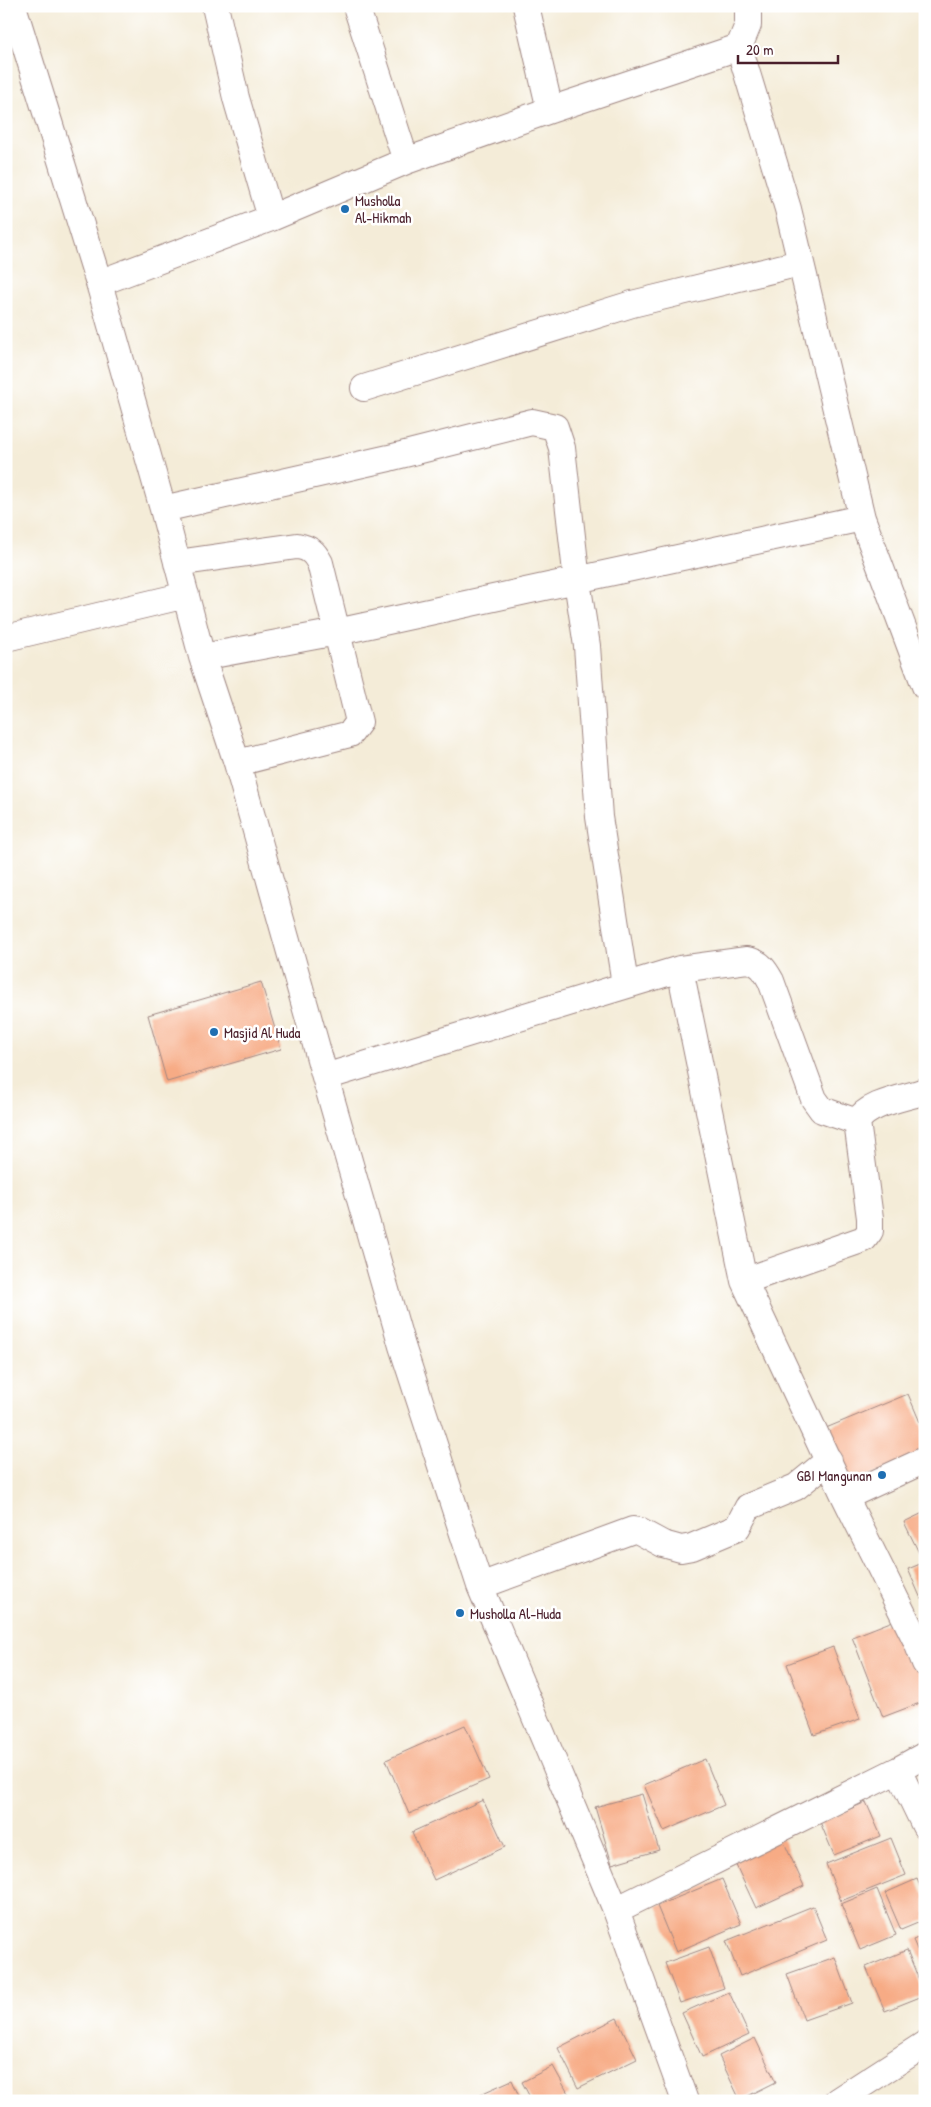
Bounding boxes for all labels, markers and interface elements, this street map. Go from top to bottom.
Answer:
scale bar [738,32,838,64]
text: 20 m [746,39,773,60]
place label: Musholla Al-Hikmah [355,190,411,228]
marker: Musholla Al-Hikmah [339,203,351,215]
place label: Masjid Al Huda [224,1022,300,1043]
marker: Masjid Al Huda [208,1026,220,1038]
place label: GBI Mangunan [797,1465,872,1486]
marker: GBI Mangunan [876,1469,888,1481]
place label: Musholla Al-Huda [470,1603,561,1624]
marker: Musholla Al-Huda [454,1607,466,1619]

